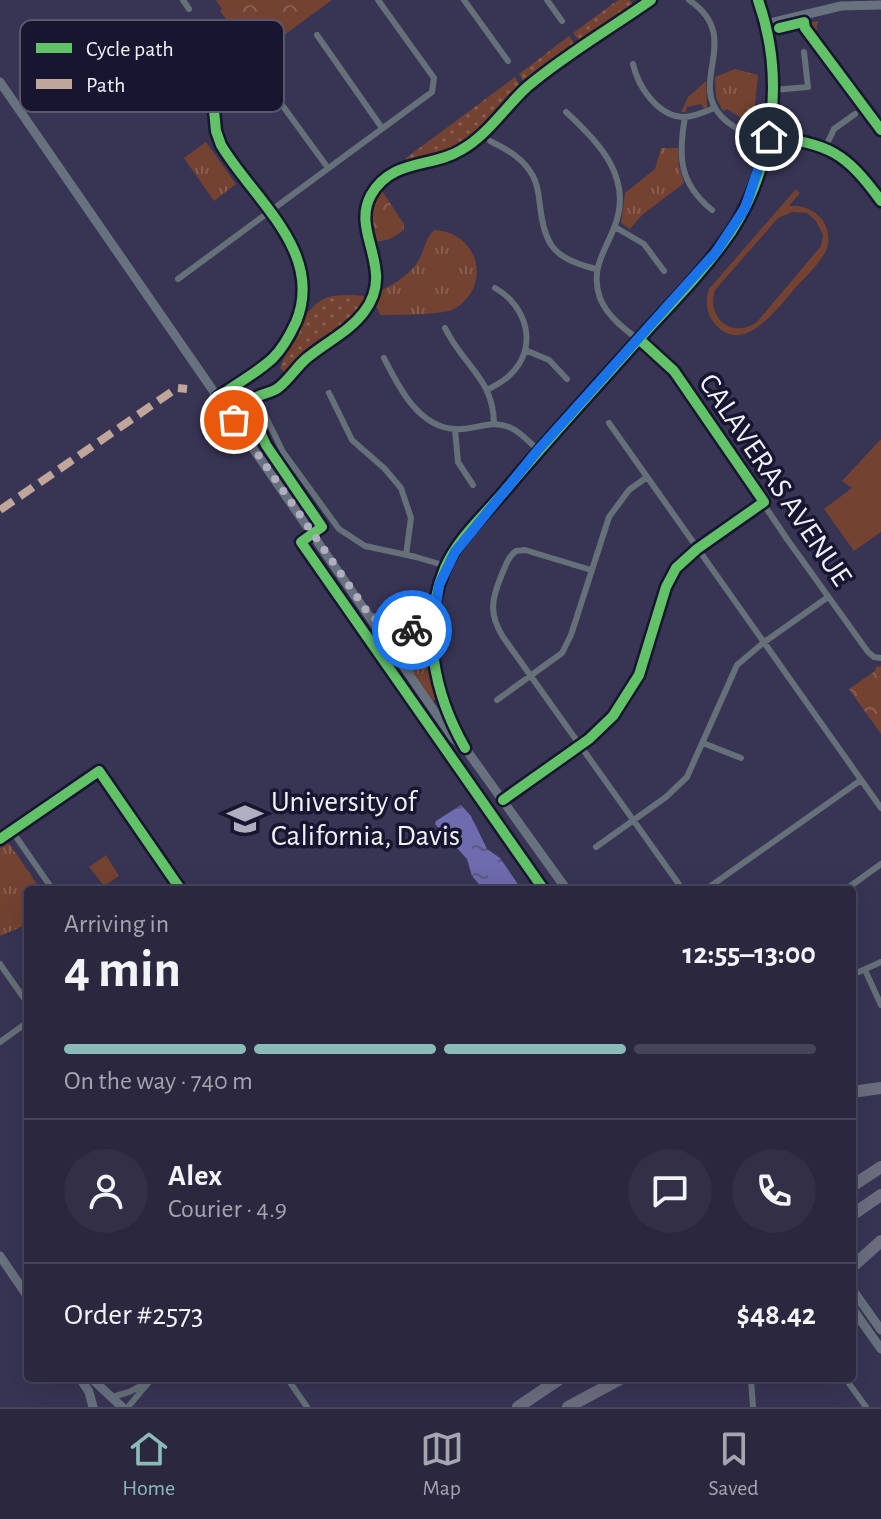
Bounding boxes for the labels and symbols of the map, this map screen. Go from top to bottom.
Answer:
legend [20,20,284,112]
text: Cycle path [86,38,174,60]
text: Path [86,74,126,96]
pin [735,103,803,171]
street label: CALAVERAS AVENUE [693,369,857,591]
pin [200,386,268,454]
courier [372,590,452,670]
place label: University of California, Davis [271,787,460,851]
school or university icon: University of California, Davis [226,800,264,838]

